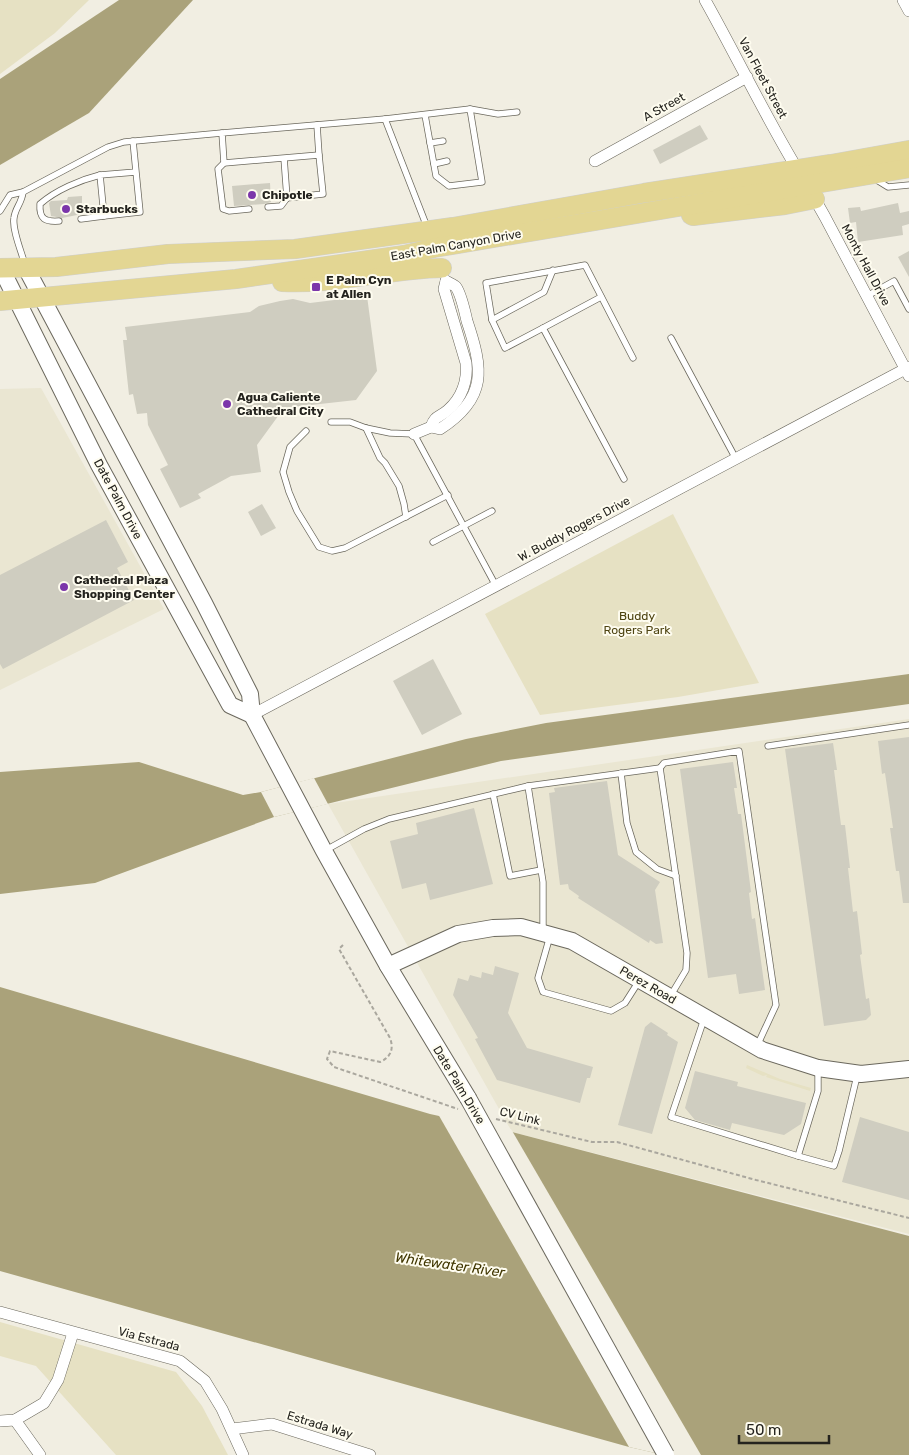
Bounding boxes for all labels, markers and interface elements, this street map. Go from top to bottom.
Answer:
street label: Van Fleet Street [736,35,790,121]
street label: A Street [641,90,687,124]
place label: Chipotle [262,188,313,202]
marker: Chipotle [246,189,258,201]
place label: Starbucks [76,202,138,216]
marker: Starbucks [60,203,72,215]
street label: Monty Hall Drive [839,222,894,308]
street label: East Palm Canyon Drive [390,227,523,263]
place label: E Palm Cyn at Allen [326,273,392,301]
marker: E Palm Cyn at Allen [310,281,322,293]
place label: Agua Caliente Cathedral City [237,390,324,418]
marker: Agua Caliente Cathedral City [221,398,233,410]
street label: Date Palm Drive [91,457,145,542]
street label: W. Buddy Rogers Drive [516,493,633,565]
place label: Cathedral Plaza Shopping Center [74,573,175,601]
marker: Cathedral Plaza Shopping Center [58,581,70,593]
park label: Buddy Rogers Park [603,609,671,637]
street label: Perez Road [617,963,679,1007]
street label: Date Palm Drive [430,1043,488,1127]
street label: CV Link [498,1104,543,1128]
water label: Whitewater River [394,1249,506,1281]
street label: Via Estrada [117,1324,181,1354]
street label: Estrada Way [285,1408,355,1442]
scale bar [739,1412,829,1444]
text: 50 m [746,1421,781,1439]

